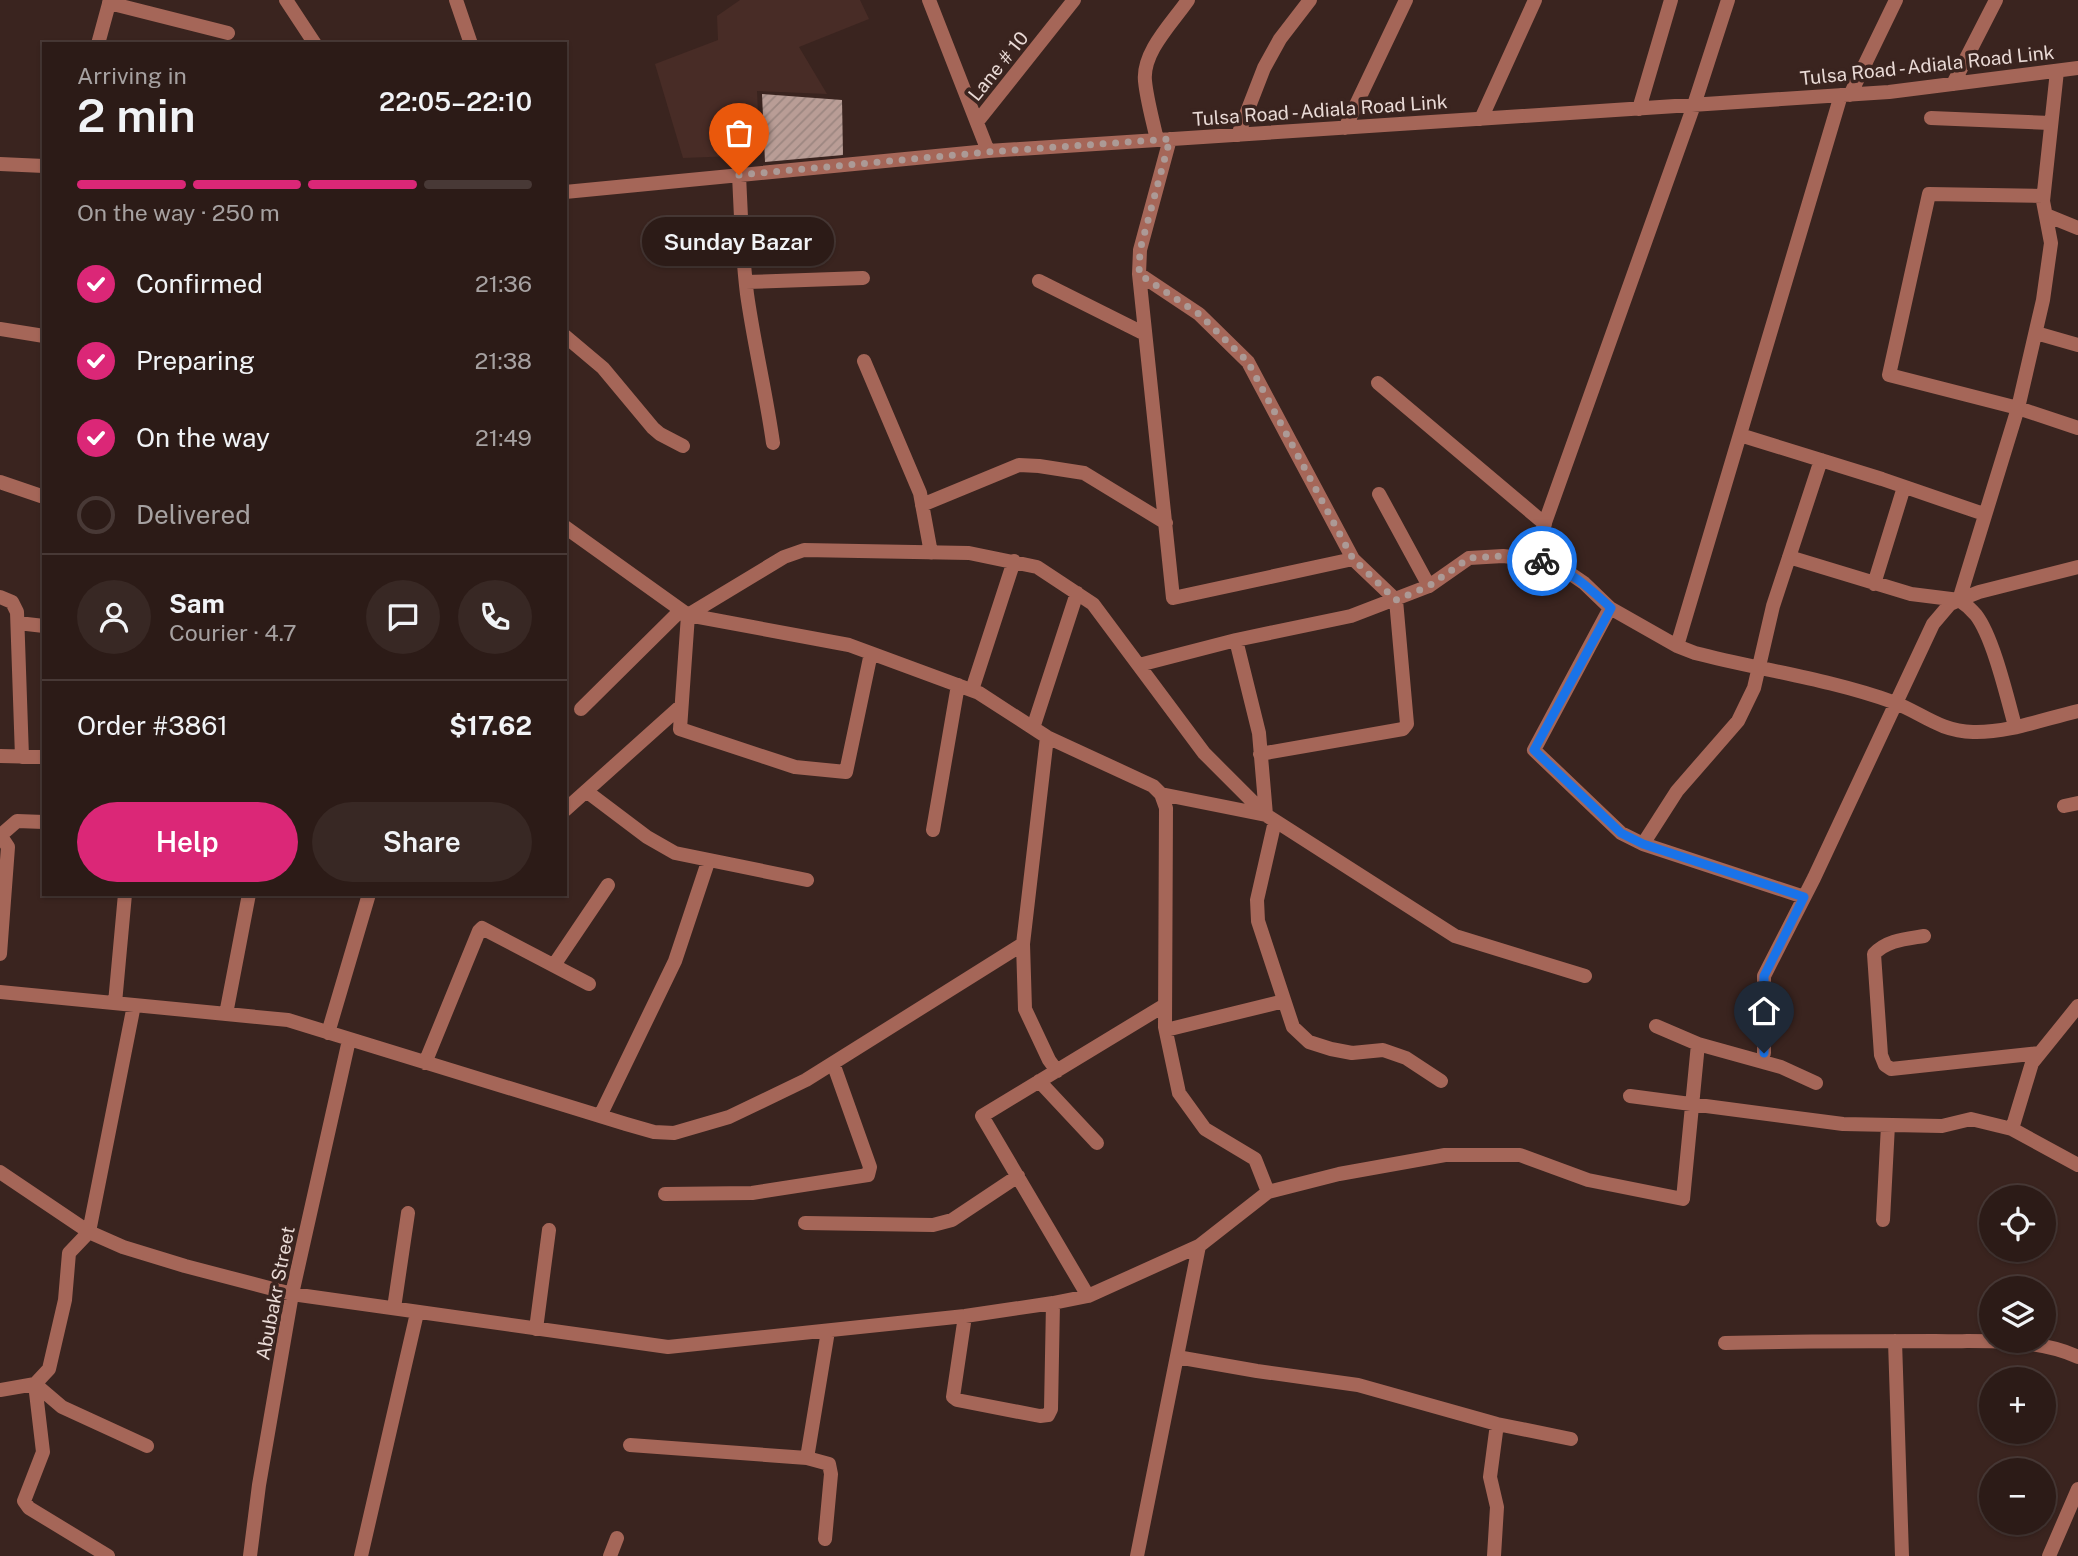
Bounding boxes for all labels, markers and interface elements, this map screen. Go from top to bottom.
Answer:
street label: Lane # 10 [963,27,1033,105]
street label: Tulsa Road - Adiala Road Link [1799,41,2056,89]
text: Arriving in [77,62,187,89]
text: 22:05–22:10 [379,86,532,117]
text: 2 min [77,88,196,142]
street label: Tulsa Road - Adiala Road Link [1192,90,1449,130]
pin [709,103,769,175]
icon: bag [720,114,758,152]
text: On the way · 250 m [77,199,280,226]
callout: Sunday Bazar [643,217,835,266]
text: Sunday Bazar [663,228,813,255]
icon: check [77,265,115,303]
text: Confirmed [136,268,263,299]
text: 21:36 [475,270,532,297]
icon: check [77,342,115,380]
text: Preparing [136,345,255,376]
text: 21:38 [475,347,532,374]
icon: check [77,419,115,457]
text: On the way [136,422,270,453]
text: 21:49 [475,424,532,451]
text: Delivered [136,499,251,530]
courier [1507,526,1577,596]
icon: bike [1523,542,1561,580]
button: person [77,580,151,654]
button: chat [366,580,440,654]
button: phone [458,580,532,654]
text: Sam [169,588,225,619]
text: Courier · 4.7 [169,619,297,646]
text: Order #3861 [77,710,228,741]
text: $17.62 [449,710,532,741]
button: Help [77,802,298,882]
button: Share [312,802,532,882]
pin [1734,981,1794,1053]
icon: home [1745,992,1783,1030]
map controls [1979,1185,2056,1535]
button: locate [1979,1185,2056,1262]
street label: Abubakr Street [251,1224,299,1362]
button: layers [1979,1276,2056,1353]
button: + [1979,1367,2056,1444]
button: − [1979,1458,2056,1535]

